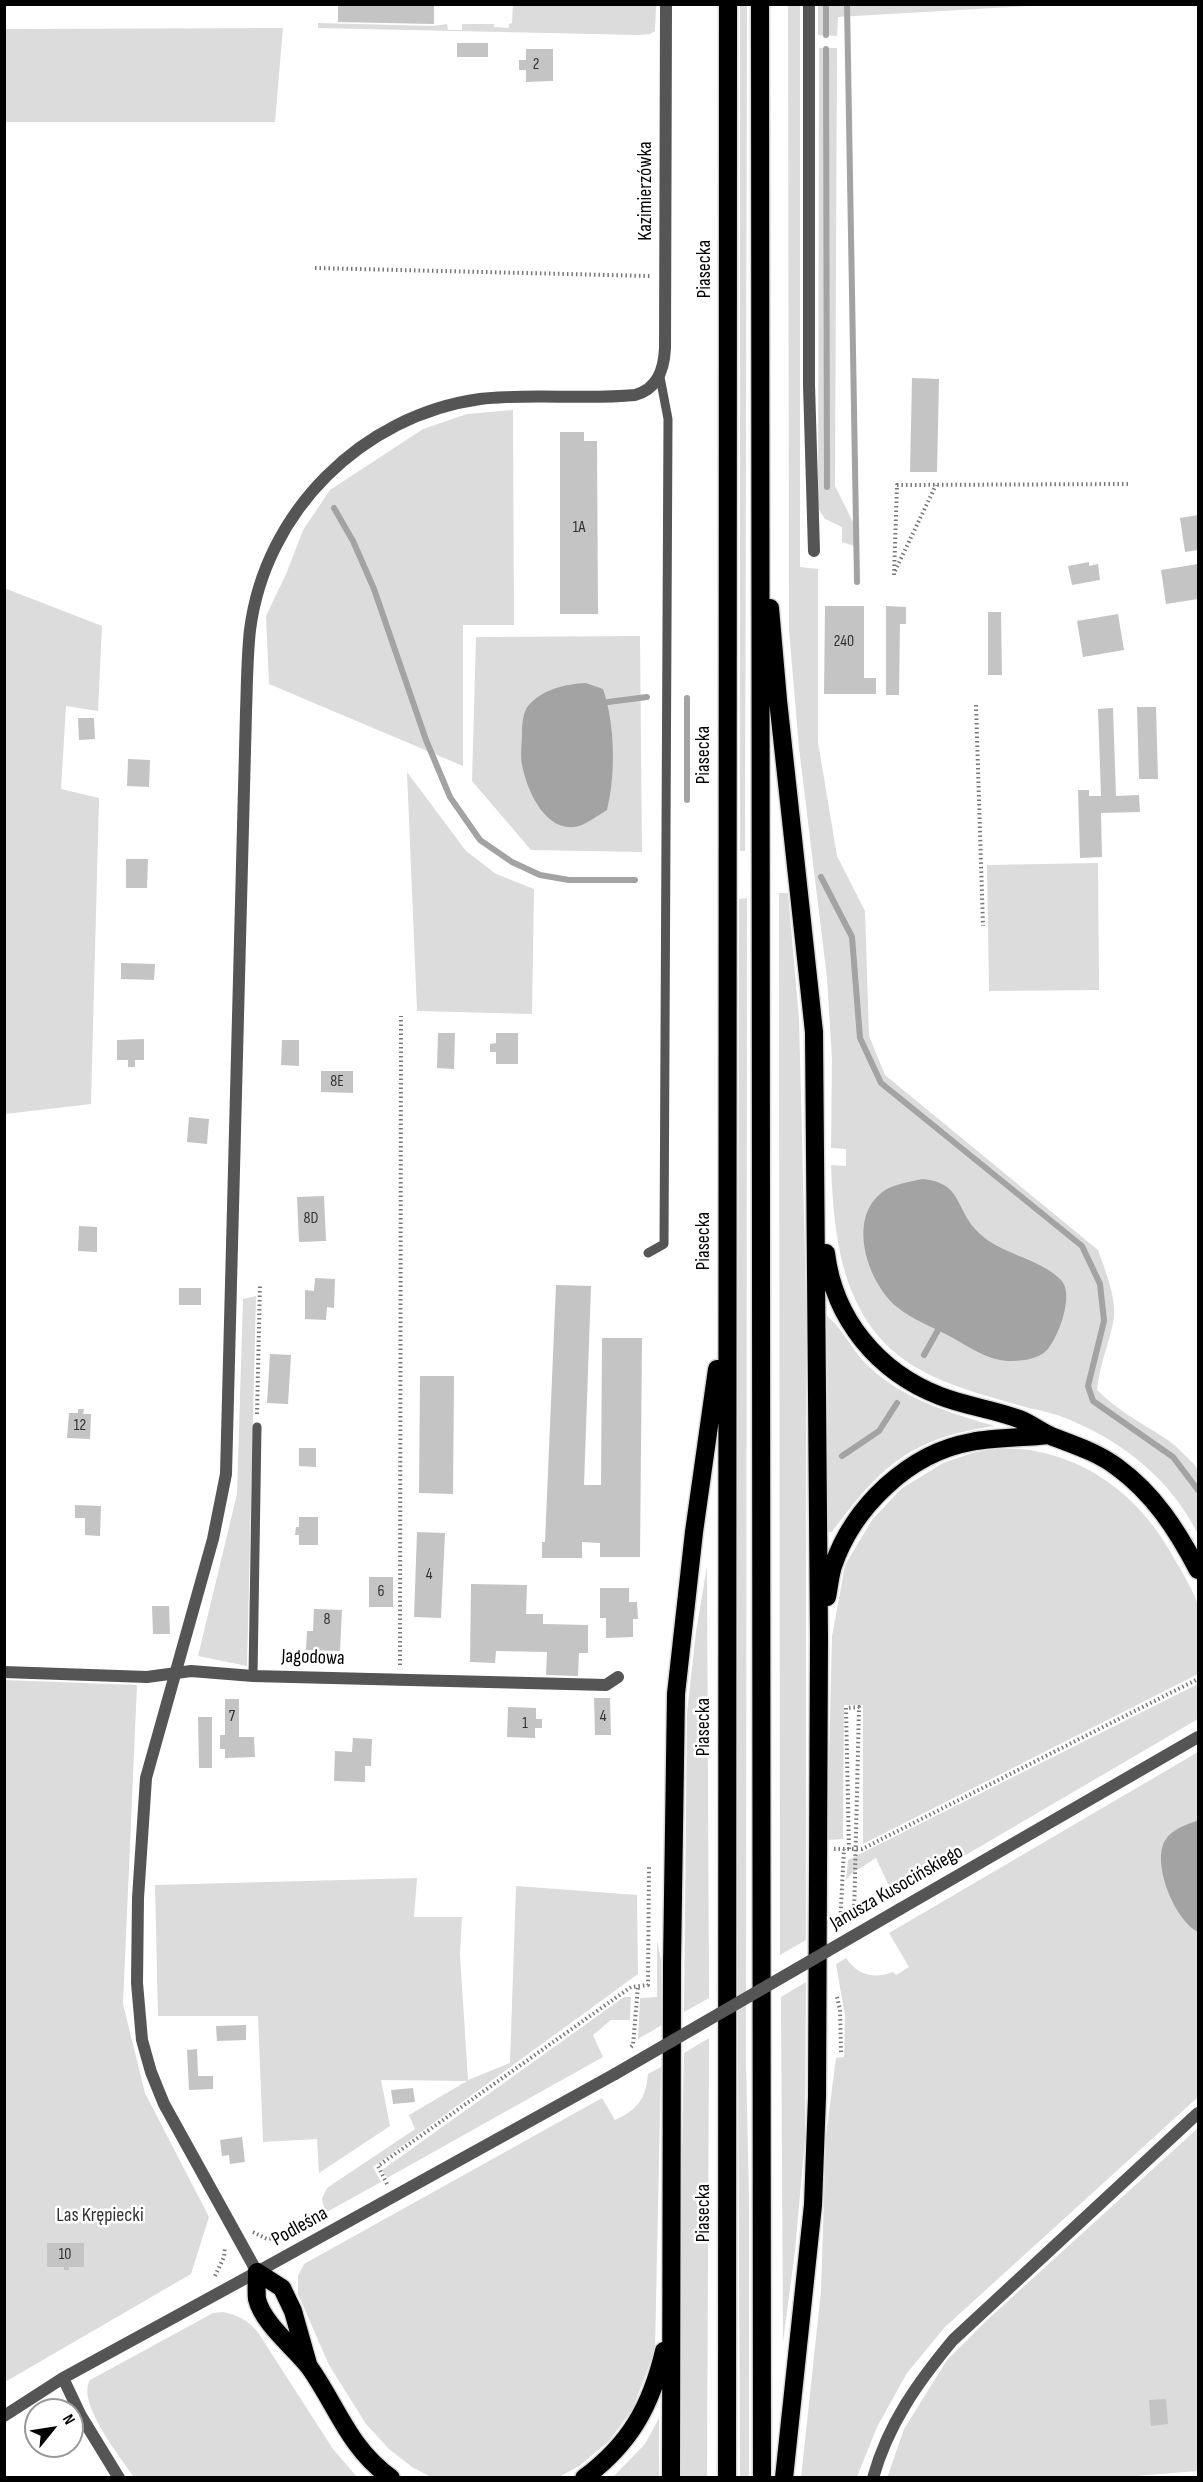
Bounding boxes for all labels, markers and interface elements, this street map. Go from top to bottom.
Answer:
house number: 2 [533,55,539,75]
street label: Kazimierzówka [634,141,658,241]
street label: Piasecka [693,240,717,298]
house number: 1A [573,518,585,538]
house number: 240 [834,632,854,652]
street label: Piasecka [692,726,716,784]
house number: 8E [330,1072,344,1092]
house number: 8D [304,1209,318,1229]
street label: Piasecka [692,1212,716,1270]
house number: 12 [74,1416,86,1436]
house number: 4 [426,1565,432,1585]
house number: 6 [377,1582,385,1602]
house number: 8 [323,1610,331,1630]
street label: Jagodowa [281,1645,345,1671]
street label: Piasecka [692,1698,716,1756]
house number: 7 [229,1707,235,1727]
house number: 4 [600,1707,606,1727]
house number: 1 [522,1714,528,1734]
street label: Janusza Kusocińskiego [826,1840,968,1936]
street label: Piasecka [692,2184,716,2242]
street label: Podleśna [268,2202,332,2252]
park label: Las Krępiecki [56,2204,144,2228]
house number: 10 [59,2245,71,2265]
north arrow [24,2398,84,2458]
text: N [58,2411,79,2428]

